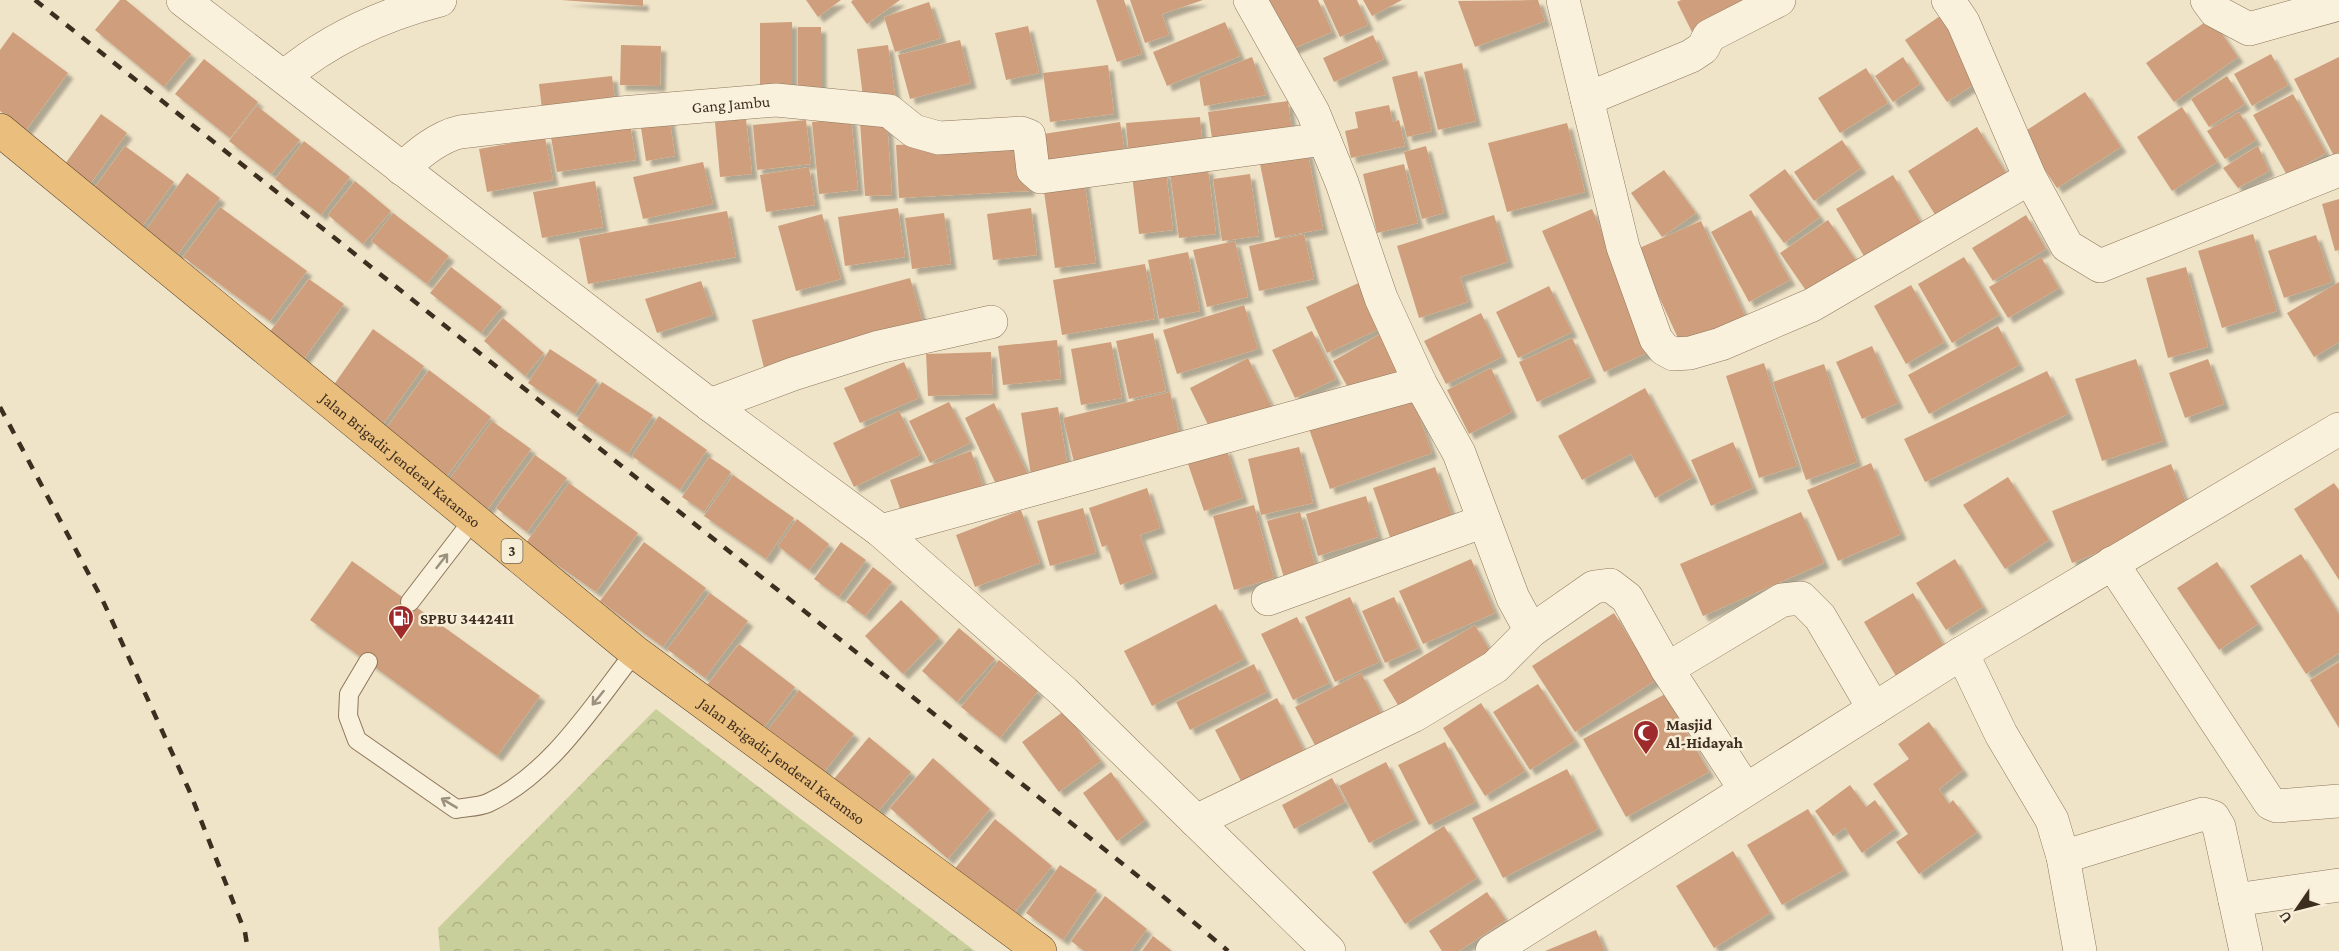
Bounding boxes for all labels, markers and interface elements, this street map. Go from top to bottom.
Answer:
street label: Gang Jambu [691,92,771,116]
street label: Jalan Brigadir Jenderal Katamso [315,388,484,531]
road number: 3 [502,539,522,563]
one-way arrow [435,554,448,570]
fuel station icon: SPBU 3442411 [386,603,416,641]
place label: SPBU 3442411 [420,610,514,627]
one-way arrow [592,690,605,706]
street label: Jalan Brigadir Jenderal Katamso [693,693,868,828]
place label: Masjid Al-Hidayah [1665,716,1743,751]
mosque icon: Masjid Al-Hidayah [1631,718,1661,756]
one-way arrow [441,797,458,810]
north arrow [2267,879,2327,939]
text: U [2275,908,2295,927]

